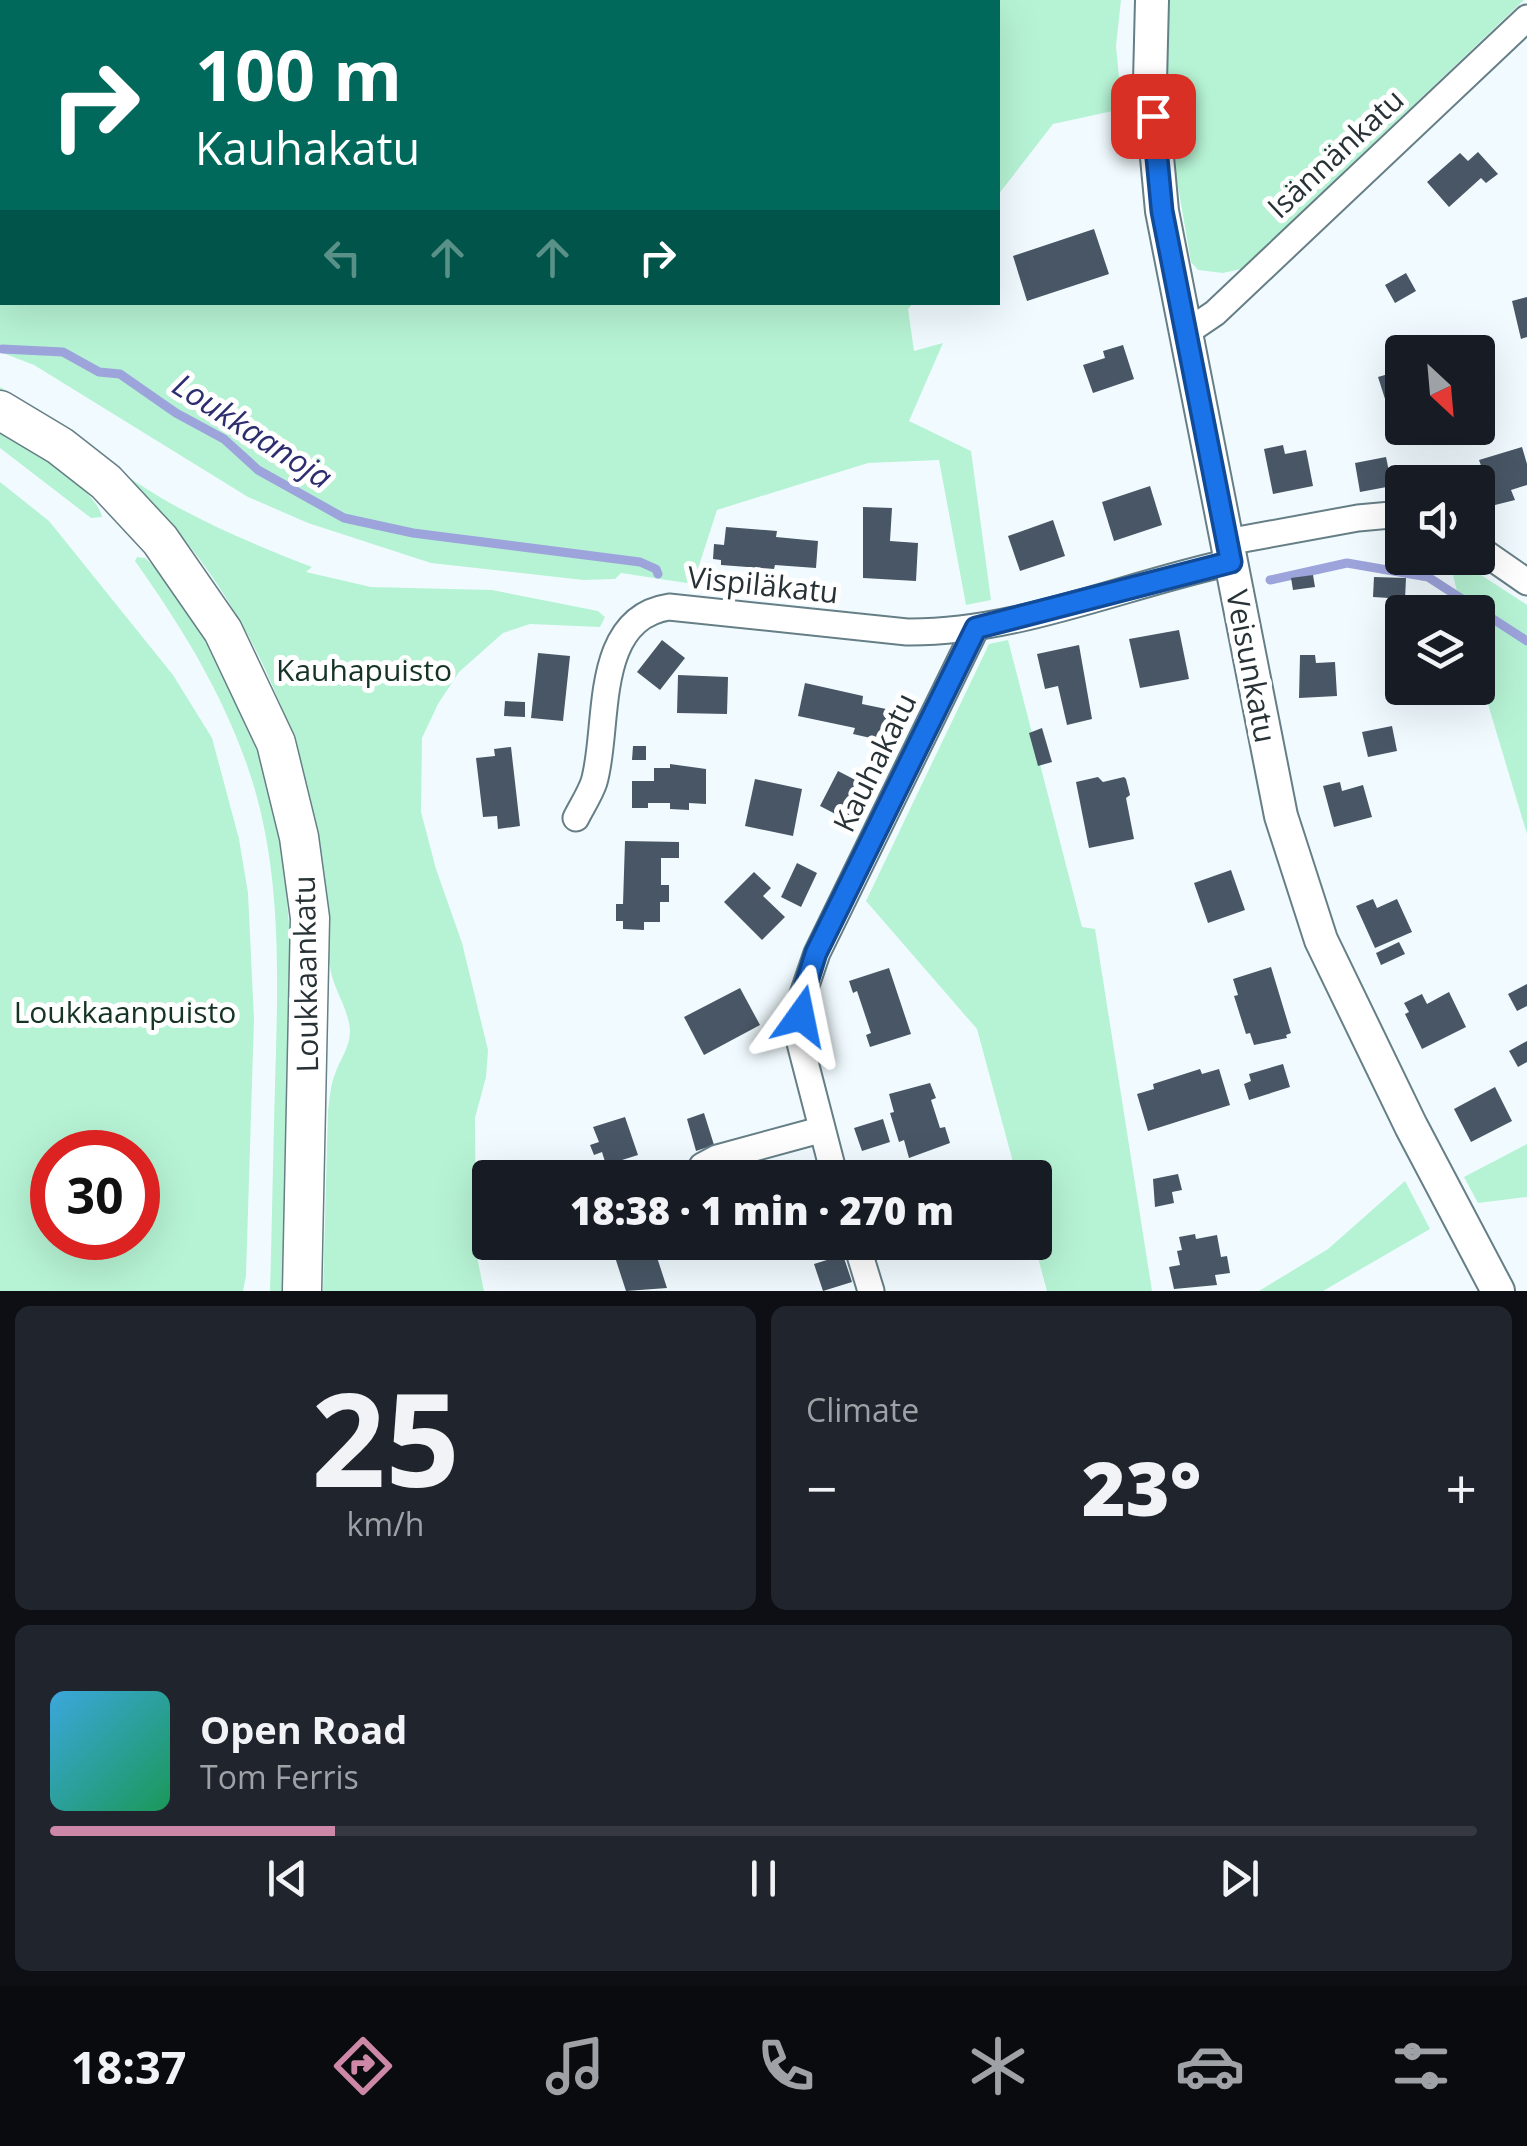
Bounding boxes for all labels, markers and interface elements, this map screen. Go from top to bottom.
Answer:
text: 100 m [195,26,402,122]
icon: right [30,40,160,170]
pin [1111,74,1196,159]
street label: Isännänkatu [1258,79,1412,227]
icon: arrive [1126,89,1181,144]
text: Kauhakatu [195,117,420,178]
icon: left [315,230,370,285]
icon: ahead [420,230,475,285]
icon: ahead [525,230,580,285]
icon: right [630,230,685,285]
north arrow [1385,335,1495,445]
map controls [1385,335,1495,705]
water label: Loukkaanoja [165,362,341,498]
button: sound [1385,465,1495,575]
street label: Vispiläkatu [686,556,840,612]
street label: Veisunkatu [1217,586,1287,746]
button: layers [1385,595,1495,705]
park label: Kauhapuisto [276,649,452,690]
street label: Kauhakatu [823,686,925,838]
street label: Loukkaankatu [283,875,327,1073]
position arrow [749,964,853,1068]
park label: Loukkaanpuisto [14,991,236,1032]
speed limit sign: 30 [30,1130,160,1260]
text: 18:38 · 1 min · 270 m [570,1184,954,1236]
text: 25 [311,1348,460,1525]
text: Climate [806,1388,919,1431]
text: 23° [1082,1436,1201,1538]
text: − [806,1450,837,1525]
text: + [1446,1450,1477,1525]
text: km/h [347,1502,424,1545]
text: Open Road [200,1703,407,1755]
text: Tom Ferris [200,1755,359,1798]
icon: previous [260,1851,315,1906]
icon: pause [736,1851,791,1906]
icon: next [1212,1851,1267,1906]
icon: directions [328,2031,398,2101]
icon: music [540,2031,610,2101]
icon: phone [751,2031,821,2101]
icon: climate [963,2031,1033,2101]
icon: car [1175,2031,1245,2101]
icon: filters [1386,2031,1456,2101]
text: 18:37 [71,2036,187,2097]

